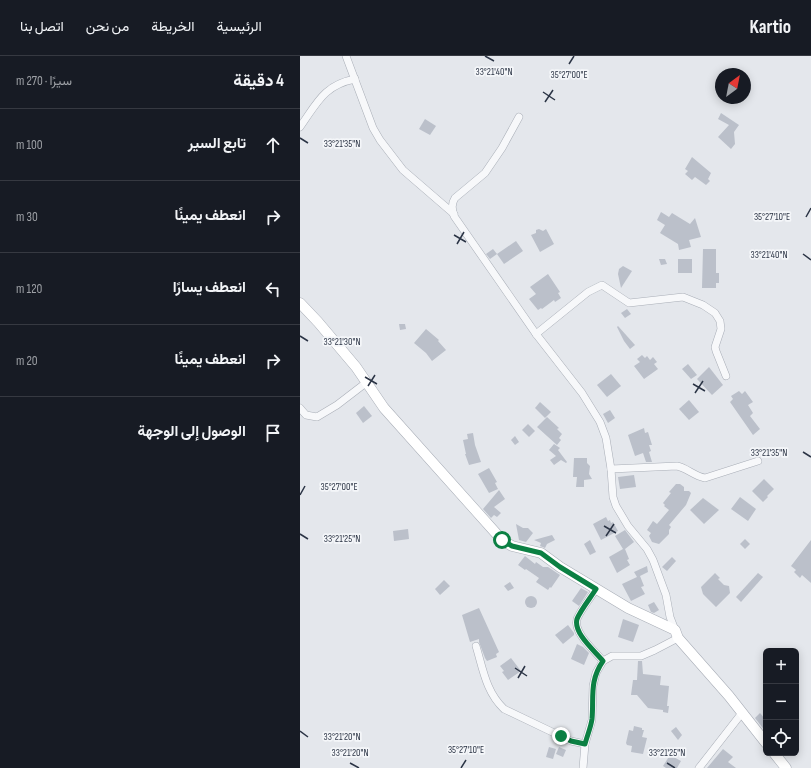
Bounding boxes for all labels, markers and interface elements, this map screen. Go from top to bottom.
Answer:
text: Kartio [749,16,791,39]
text: اتصل بنا [20,18,64,35]
text: من نحن [86,18,129,35]
text: الخريطة [151,18,194,35]
text: الرئيسية [216,18,262,35]
text: 33°21'40"N [475,66,513,78]
north arrow [715,68,751,104]
text: 35°27'00"E [550,69,588,81]
text: 4 دقيقة [233,71,284,91]
text: سيرًا · 270 m [16,73,72,89]
text: تابع السير [188,134,246,153]
icon: ahead [262,134,284,156]
text: 100 m [16,137,43,153]
text: 33°21'35"N [324,138,360,150]
text: انعطف يمينًا [175,206,246,225]
icon: right [262,206,284,228]
text: 30 m [16,209,38,225]
text: 35°27'10"E [754,211,790,223]
text: 33°21'40"N [750,249,788,261]
text: انعطف يسارًا [173,278,246,297]
icon: left [262,278,284,300]
text: 120 m [16,281,42,297]
text: 33°21'30"N [323,336,361,348]
text: انعطف يمينًا [175,350,246,369]
icon: right [262,350,284,372]
text: 20 m [16,353,38,369]
text: الوصول إلى الوجهة [138,422,246,441]
icon: arrive [262,422,284,444]
text: 33°21'35"N [751,447,787,459]
text: 35°27'00"E [320,481,358,493]
route start [493,531,511,549]
text: 33°21'25"N [324,533,360,545]
map controls [763,648,799,756]
button: + [763,648,799,684]
button: − [763,684,799,720]
button: locate [763,720,799,756]
route end [552,727,570,745]
text: 33°21'20"N [324,731,360,743]
text: 35°27'10"E [448,744,484,756]
text: 33°21'20"N [332,747,368,759]
text: 33°21'25"N [649,747,685,759]

